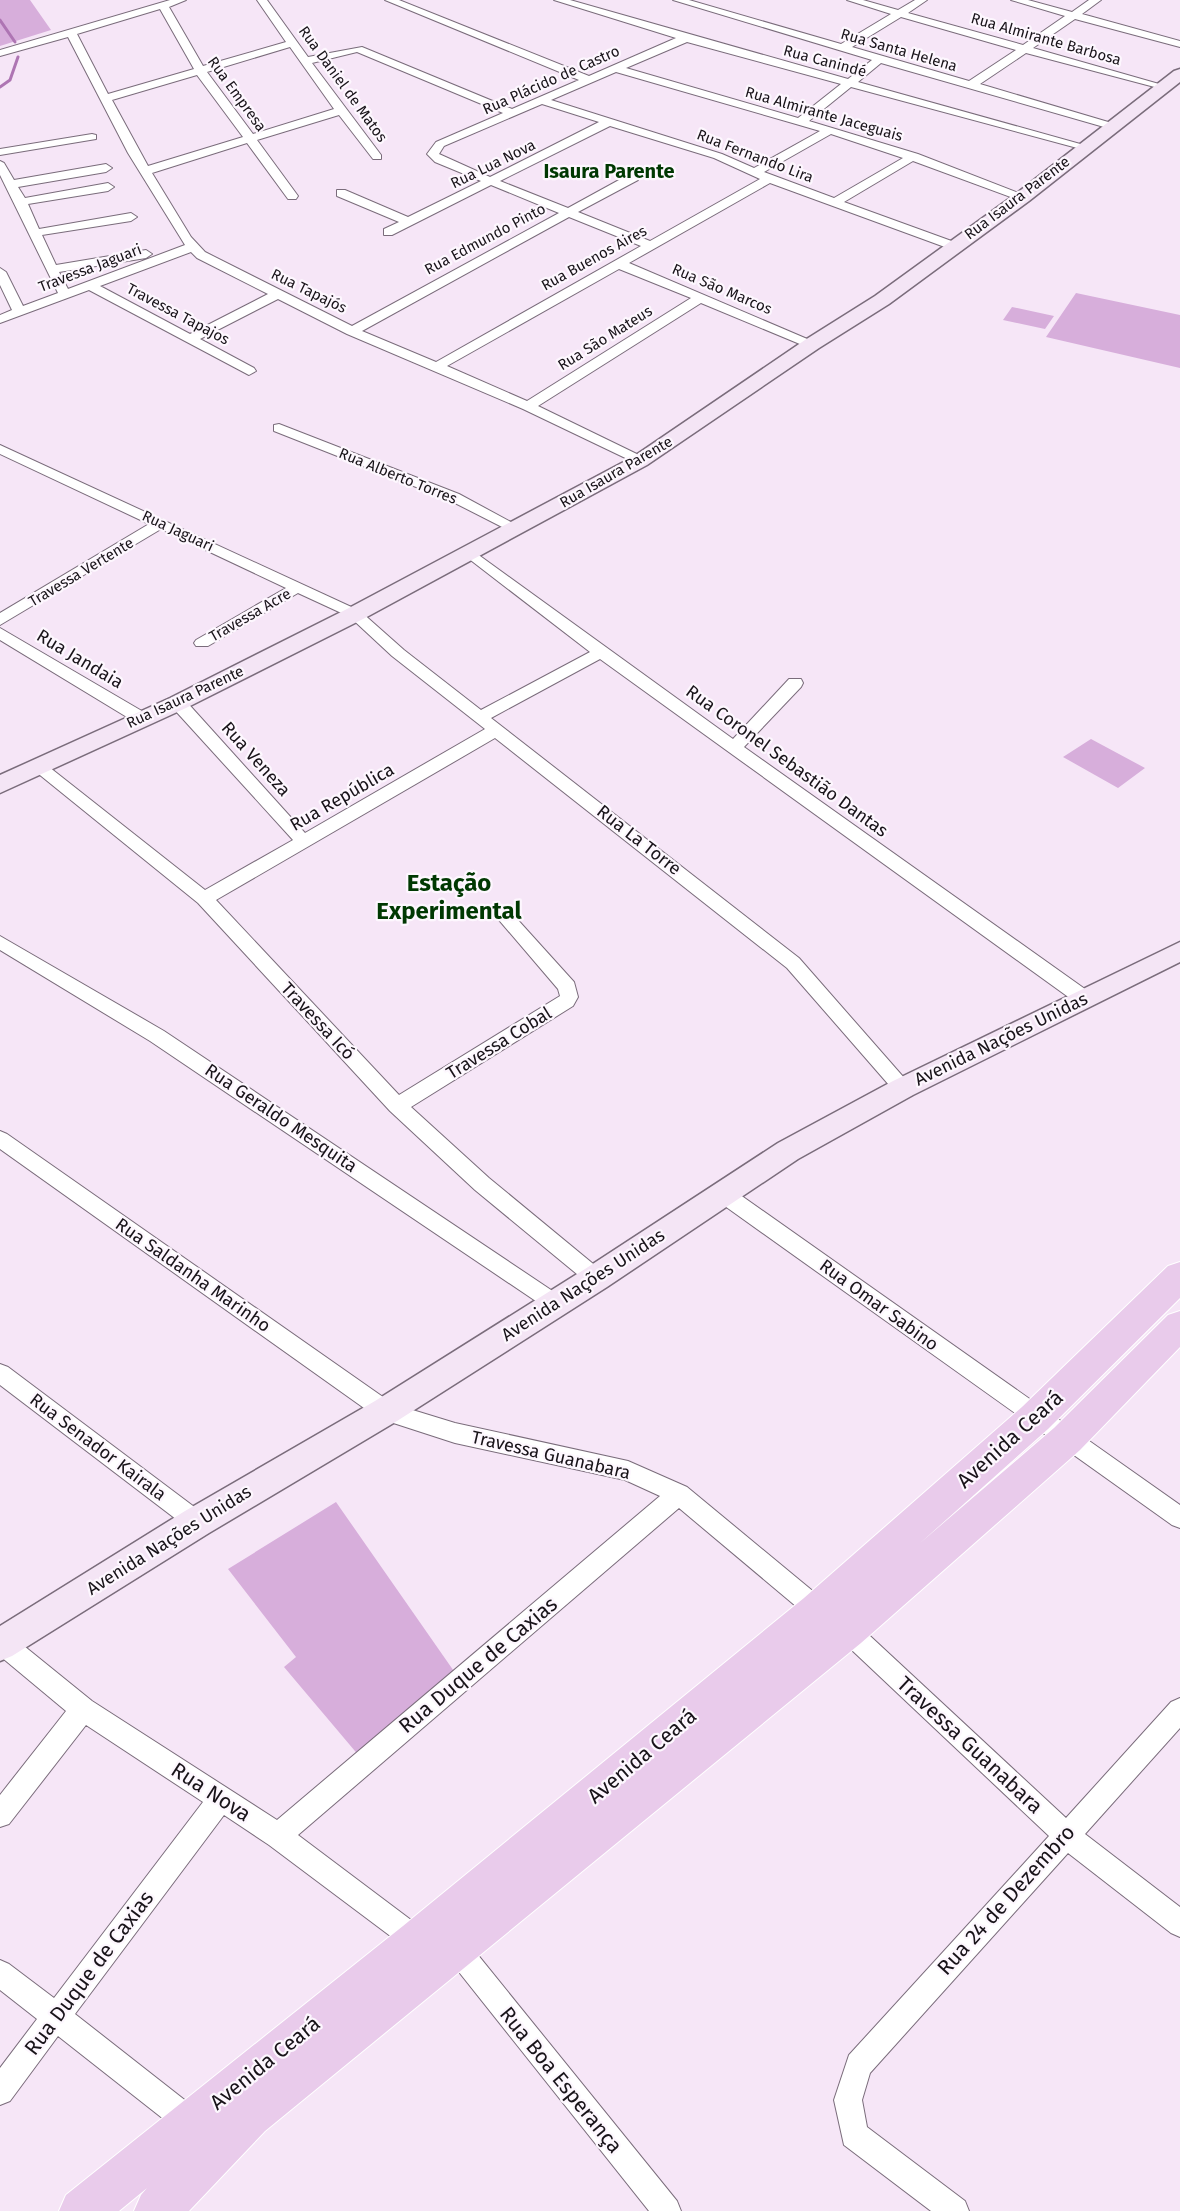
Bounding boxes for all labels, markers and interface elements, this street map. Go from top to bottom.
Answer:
street label: Rua Almirante Barbosa [969,9,1123,69]
street label: Rua Daniel de Matos [295,22,391,146]
street label: Rua Santa Helena [839,25,959,75]
street label: Rua Canindé [781,41,869,81]
street label: Rua Plácido de Castro [480,42,622,118]
street label: Rua Empresa [204,53,270,135]
street label: Rua Almirante Jaceguais [743,83,905,145]
street label: Rua Fernando Lira [694,125,816,187]
street label: Rua Lua Nova [448,136,538,192]
street label: Rua Isaura Parente [961,153,1073,243]
district label: Isaura Parente [543,159,675,183]
street label: Rua Edmundo Pinto [421,200,549,278]
street label: Rua Buenos Aires [538,222,650,294]
street label: Travessa Jaguari [36,240,144,296]
street label: Rua São Marcos [669,260,775,318]
street label: Rua Tapajós [268,265,350,317]
street label: Travessa Tapajos [124,279,232,349]
street label: Rua São Mateus [554,302,656,374]
street label: Rua Isaura Parente [556,432,676,512]
street label: Rua Alberto Torres [336,444,460,508]
street label: Rua Jaguari [139,507,217,555]
street label: Travessa Vertente [25,534,137,610]
street label: Travessa Acre [206,584,294,646]
street label: Rua Jandaia [33,625,127,693]
street label: Rua Isaura Parente [124,662,246,732]
street label: Rua Coronel Sebastião Dantas [682,680,892,842]
street label: Rua Veneza [217,717,295,801]
street label: Rua República [286,758,398,836]
street label: Rua La Torre [592,800,686,880]
district label: Estação Experimental [376,869,523,925]
street label: Travessa Icó [276,978,360,1064]
street label: Avenida Nações Unidas [911,987,1091,1091]
street label: Travessa Cobal [442,1002,556,1084]
street label: Rua Geraldo Mesquita [201,1059,361,1177]
street label: Rua Saldanha Marinho [111,1213,275,1337]
street label: Avenida Nações Unidas [497,1224,669,1346]
street label: Rua Omar Sabino [815,1254,943,1356]
street label: Avenida Ceará [951,1384,1069,1494]
street label: Rua Senador Kairala [25,1389,171,1505]
street label: Travessa Guanabara [469,1426,633,1484]
street label: Avenida Nações Unidas [83,1480,255,1600]
street label: Rua Duque de Caxias [393,1591,563,1739]
street label: Travessa Guanabara [892,1671,1048,1819]
street label: Avenida Ceará [582,1703,702,1809]
street label: Rua Nova [166,1757,256,1827]
street label: Rua 24 de Dezembro [932,1819,1080,1981]
street label: Rua Duque de Caxias [19,1886,159,2060]
street label: Rua Boa Esperança [494,2002,628,2158]
street label: Avenida Ceará [205,2011,325,2115]

